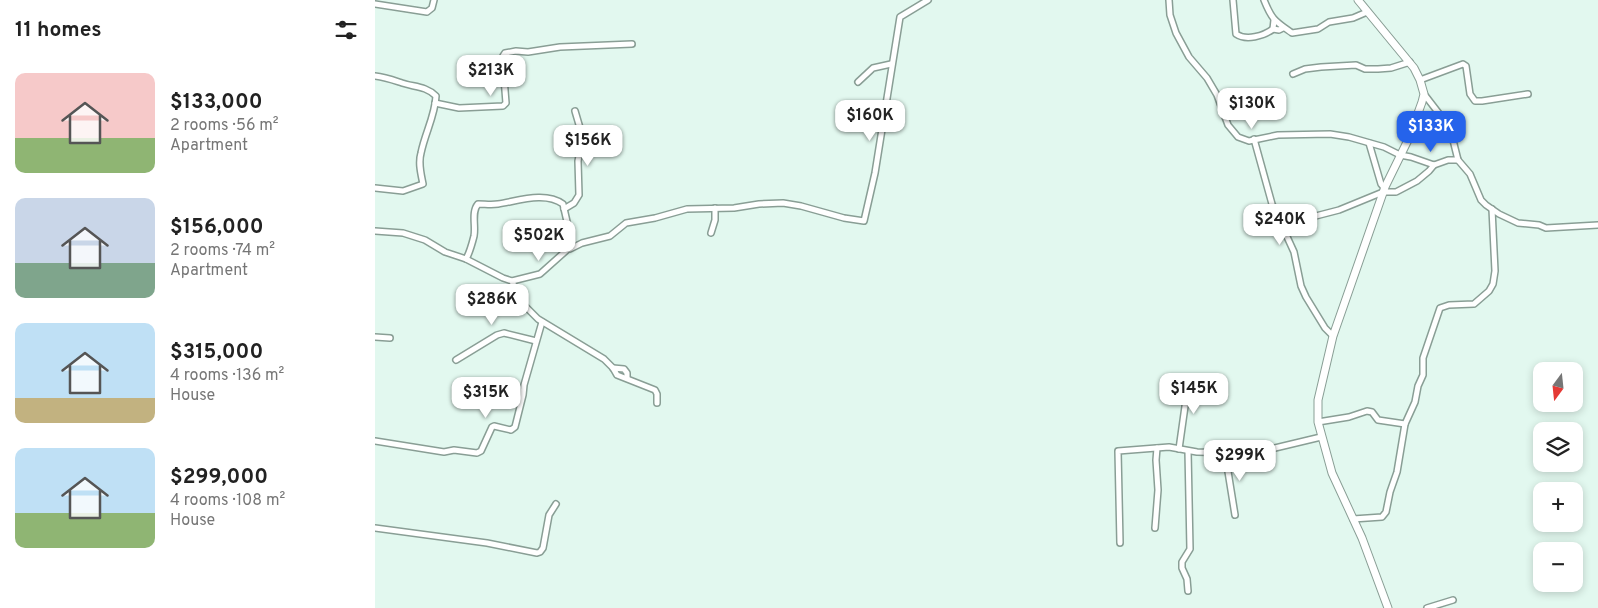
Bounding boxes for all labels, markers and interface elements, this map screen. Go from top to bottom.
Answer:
icon: filters [332,16,360,44]
text: 11 homes [15,17,102,44]
pin: $213K [456,54,526,97]
text: $213K [468,61,514,81]
pin: $130K [1217,88,1287,130]
text: $133,000 [170,89,263,116]
icon: home [55,93,115,153]
text: $130K [1228,94,1276,114]
pin: $160K [835,100,905,142]
text: $160K [846,106,894,126]
pin: $133K [1396,110,1466,153]
text: 2 rooms · 56 m² [170,116,279,136]
text: $133K [1408,117,1454,137]
pin: $156K [553,124,623,167]
text: $156K [565,131,612,151]
text: Apartment [170,136,248,156]
pin: $240K [1245,204,1315,246]
text: $240K [1254,210,1306,230]
text: $156,000 [170,214,264,241]
icon: home [55,218,115,278]
pin: $502K [504,220,574,262]
text: $502K [513,226,565,246]
text: 2 rooms · 74 m² [170,241,275,261]
text: Apartment [170,261,248,281]
pin: $286K [457,284,527,326]
text: $286K [467,290,517,310]
text: $315,000 [170,339,263,366]
icon: home [55,343,115,403]
north arrow [1533,362,1583,412]
map controls [1533,362,1583,592]
text: 4 rooms · 136 m² [170,366,284,386]
pin: $145K [1159,372,1229,415]
pin: $315K [451,376,521,419]
text: $145K [1170,379,1218,399]
text: $315K [463,383,509,403]
text: House [170,386,215,406]
button: layers [1533,422,1583,472]
pin: $299K [1205,440,1275,482]
text: $299K [1215,446,1265,466]
text: $299,000 [170,464,268,491]
icon: home [55,468,115,528]
button: + [1533,482,1583,532]
text: 4 rooms · 108 m² [170,491,285,511]
text: House [170,511,215,531]
button: − [1533,542,1583,592]

